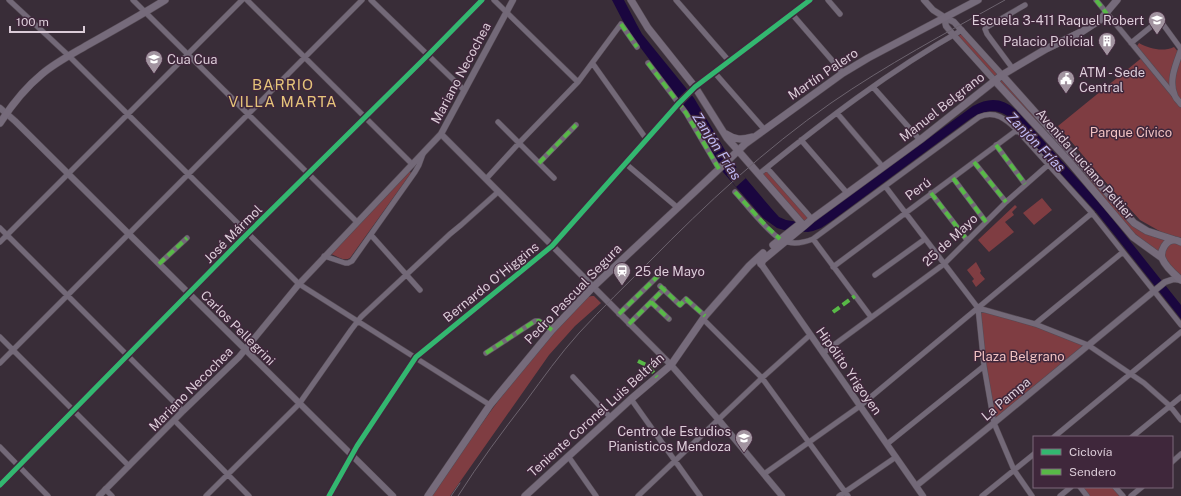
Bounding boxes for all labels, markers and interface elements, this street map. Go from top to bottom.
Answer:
scale bar [10,8,84,34]
school or university icon: Escuela 3-411 Raquel Robert [1147,10,1167,35]
place label: Escuela 3-411 Raquel Robert [972,13,1144,28]
text: 100 m [16,15,49,29]
street label: Mariano Necochea [428,20,494,126]
building icon: Palacio Policial [1097,31,1117,56]
place label: Palacio Policial [1003,34,1094,49]
street label: Martín Palero [785,45,861,103]
school or university icon: Cua Cua [144,49,164,74]
place label: Cua Cua [167,52,218,67]
place label: ATM - Sede Central [1079,65,1145,95]
street label: Manuel Belgrano [897,69,987,145]
public building icon: ATM - Sede Central [1056,69,1076,94]
district label: BARRIO VILLA MARTA [228,76,338,110]
street label: Avenida Luciano Peltier [1033,106,1137,222]
water label: Zanjón Frías [689,109,745,183]
water label: Zanjón Frías [1003,109,1069,175]
park label: Parque Cívico [1090,125,1172,140]
street label: Perú [902,175,934,203]
street label: José Mármol [201,202,265,266]
street label: 25 de Mayo [919,211,981,269]
street label: Bernardo O'Higgins [440,239,542,325]
street label: Pedro Pascual Segura [521,241,625,347]
station icon: 25 de Mayo [612,261,632,286]
place label: 25 de Mayo [635,264,705,279]
street label: Carlos Pellegrini [198,288,278,368]
street label: Hipólito Yrigoyen [813,324,885,418]
street label: Mariano Necochea [146,344,236,434]
park label: Plaza Belgrano [973,349,1065,364]
street label: Teniente Coronel Luis Beltrán [525,350,667,480]
street label: La Pampa [979,374,1033,424]
place label: Centro de Estudios Pianisticos Mendoza [608,424,731,454]
school or university icon: Centro de Estudios Pianisticos Mendoza [734,428,754,453]
legend [1033,436,1173,488]
text: Ciclovía [1069,445,1112,459]
text: Sendero [1069,465,1116,479]

